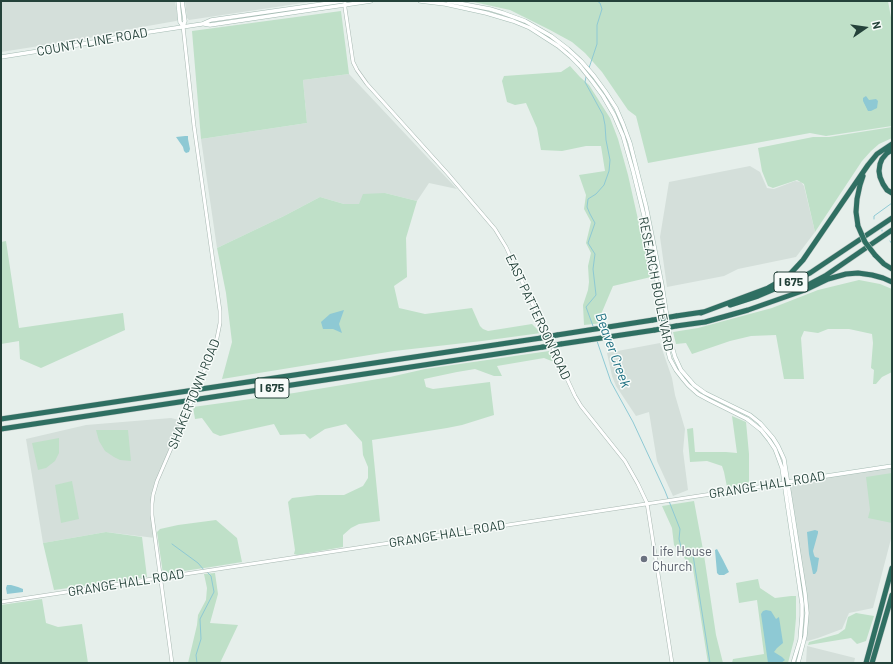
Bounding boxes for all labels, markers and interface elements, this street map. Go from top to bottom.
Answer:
north arrow [845,8,885,48]
text: N [870,20,884,30]
street label: COUNTY LINE ROAD [35,25,149,59]
street label: RESEARCH BOULEVARD [635,216,677,352]
street label: EAST PATTERSON ROAD [502,252,574,382]
road number: I 675 [774,272,808,292]
water label: Beaver Creek [592,310,634,390]
street label: SHAKERTOWN ROAD [165,337,223,451]
road number: I 675 [255,378,289,398]
street label: GRANGE HALL ROAD [708,468,826,502]
street label: GRANGE HALL ROAD [388,517,506,551]
place label: Life House Church [652,544,712,575]
marker: Life House Church [639,554,649,564]
street label: GRANGE HALL ROAD [67,566,185,600]

